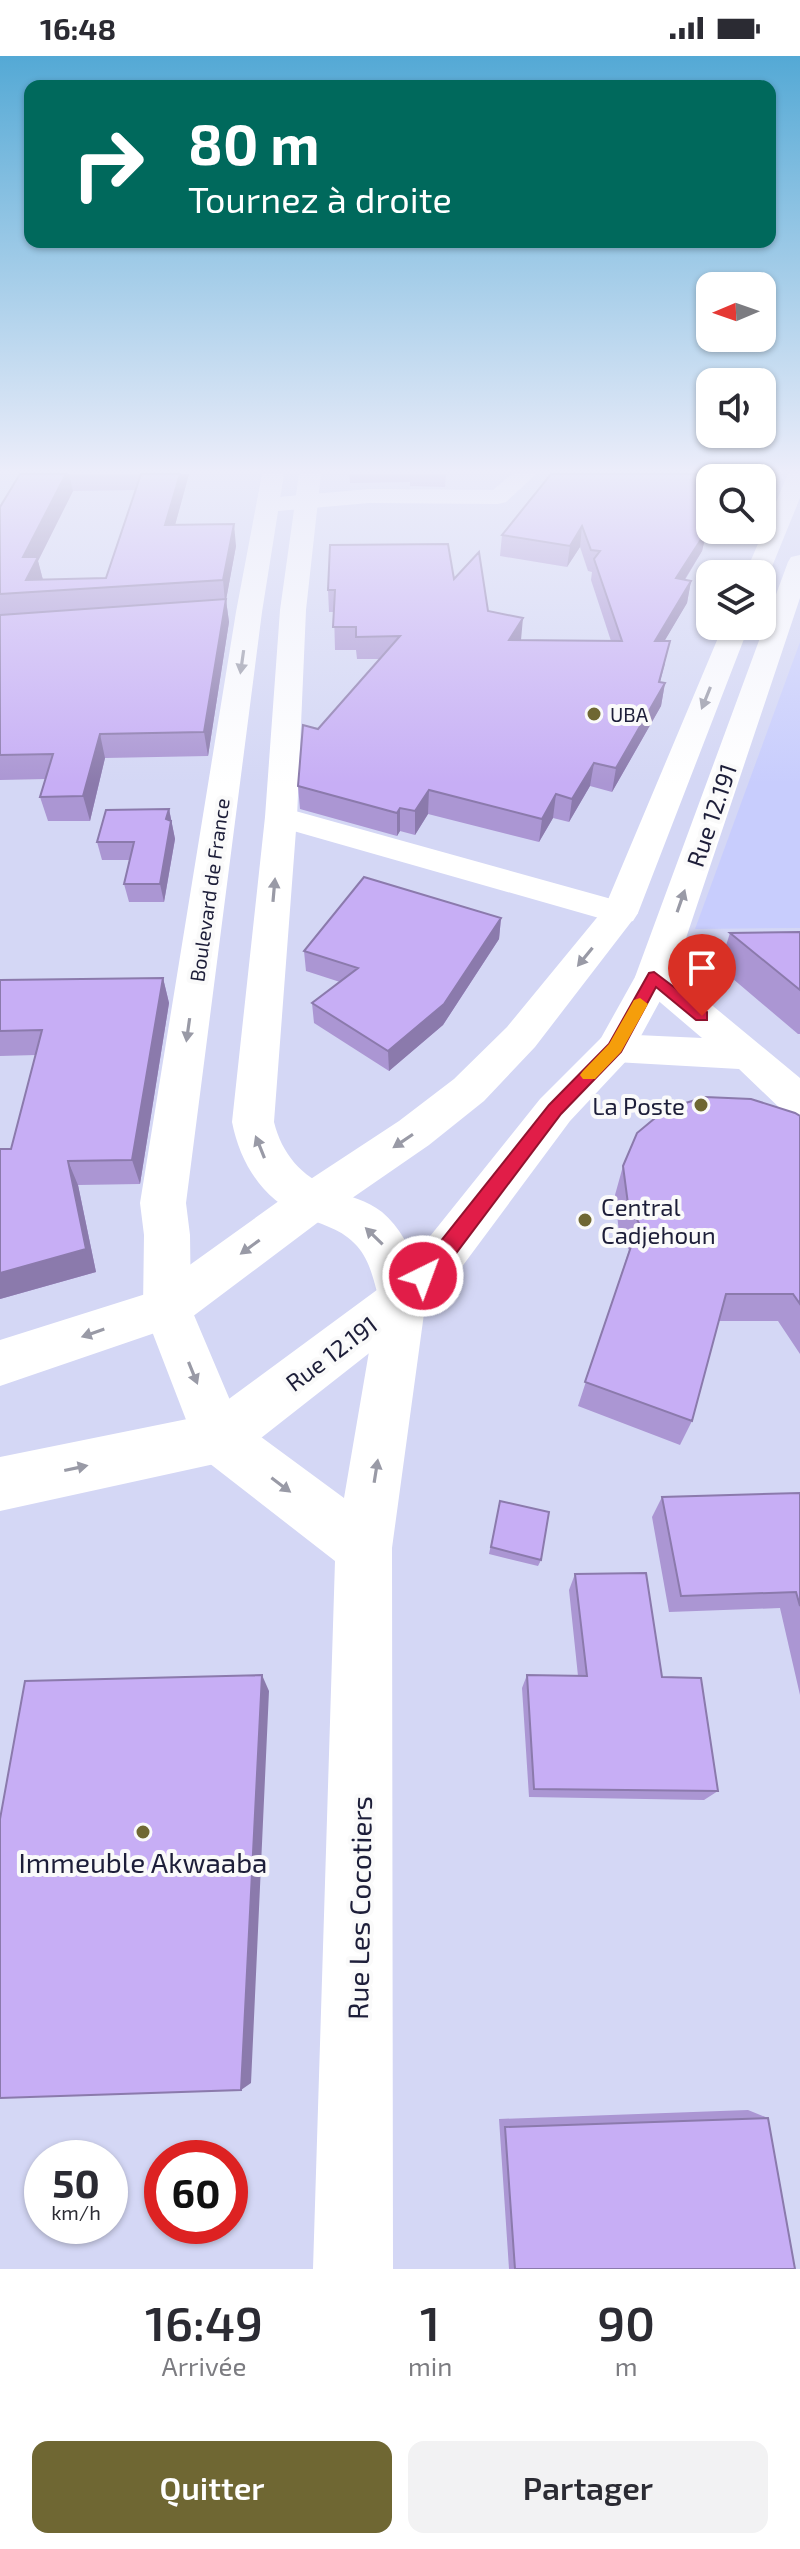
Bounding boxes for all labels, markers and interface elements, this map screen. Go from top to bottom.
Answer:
text: 16:48 [40,10,116,46]
text: 80 m [188,109,320,176]
icon: right [56,112,160,216]
text: Tournez à droite [188,177,452,220]
north arrow [696,272,776,352]
map controls [696,272,776,640]
button: sound [696,368,776,448]
button: search [696,464,776,544]
button: layers [696,560,776,640]
one-way arrow [235,650,248,675]
one-way arrow [699,686,712,710]
place label: UBA [610,702,649,726]
marker: UBA [585,705,603,723]
street label: Rue 12.191 [680,760,742,870]
street label: Boulevard de France [184,797,234,983]
one-way arrow [268,877,281,902]
one-way arrow [675,889,688,913]
pin [668,934,736,1016]
icon: arrive [680,946,724,990]
one-way arrow [577,947,593,967]
one-way arrow [181,1018,194,1043]
place label: La Poste [592,1091,685,1120]
marker: La Poste [692,1096,710,1114]
one-way arrow [392,1133,413,1148]
one-way arrow [253,1135,266,1159]
place label: Central Cadjehoun [601,1192,716,1249]
marker: Central Cadjehoun [576,1211,594,1229]
one-way arrow [365,1227,384,1245]
position arrow [381,1234,465,1318]
one-way arrow [240,1239,261,1254]
street label: Rue 12.191 [280,1309,382,1397]
one-way arrow [81,1327,105,1339]
one-way arrow [186,1361,199,1385]
one-way arrow [370,1458,383,1483]
one-way arrow [64,1461,89,1474]
one-way arrow [271,1477,291,1493]
street label: Rue Les Cocotiers [340,1796,378,2020]
marker: Immeuble Akwaaba [134,1823,152,1841]
place label: Immeuble Akwaaba [18,1845,268,1879]
speed limit sign: 60 [144,2140,248,2244]
text: 50 [52,2158,100,2206]
text: km/h [51,2200,101,2224]
text: 16:49 [145,2293,263,2351]
text: 1 [420,2293,440,2351]
text: 90 [597,2293,655,2351]
text: Arrivée [161,2350,247,2381]
text: min [408,2350,452,2381]
text: m [615,2350,638,2381]
button: Quitter [32,2441,392,2533]
button: Partager [408,2441,768,2533]

